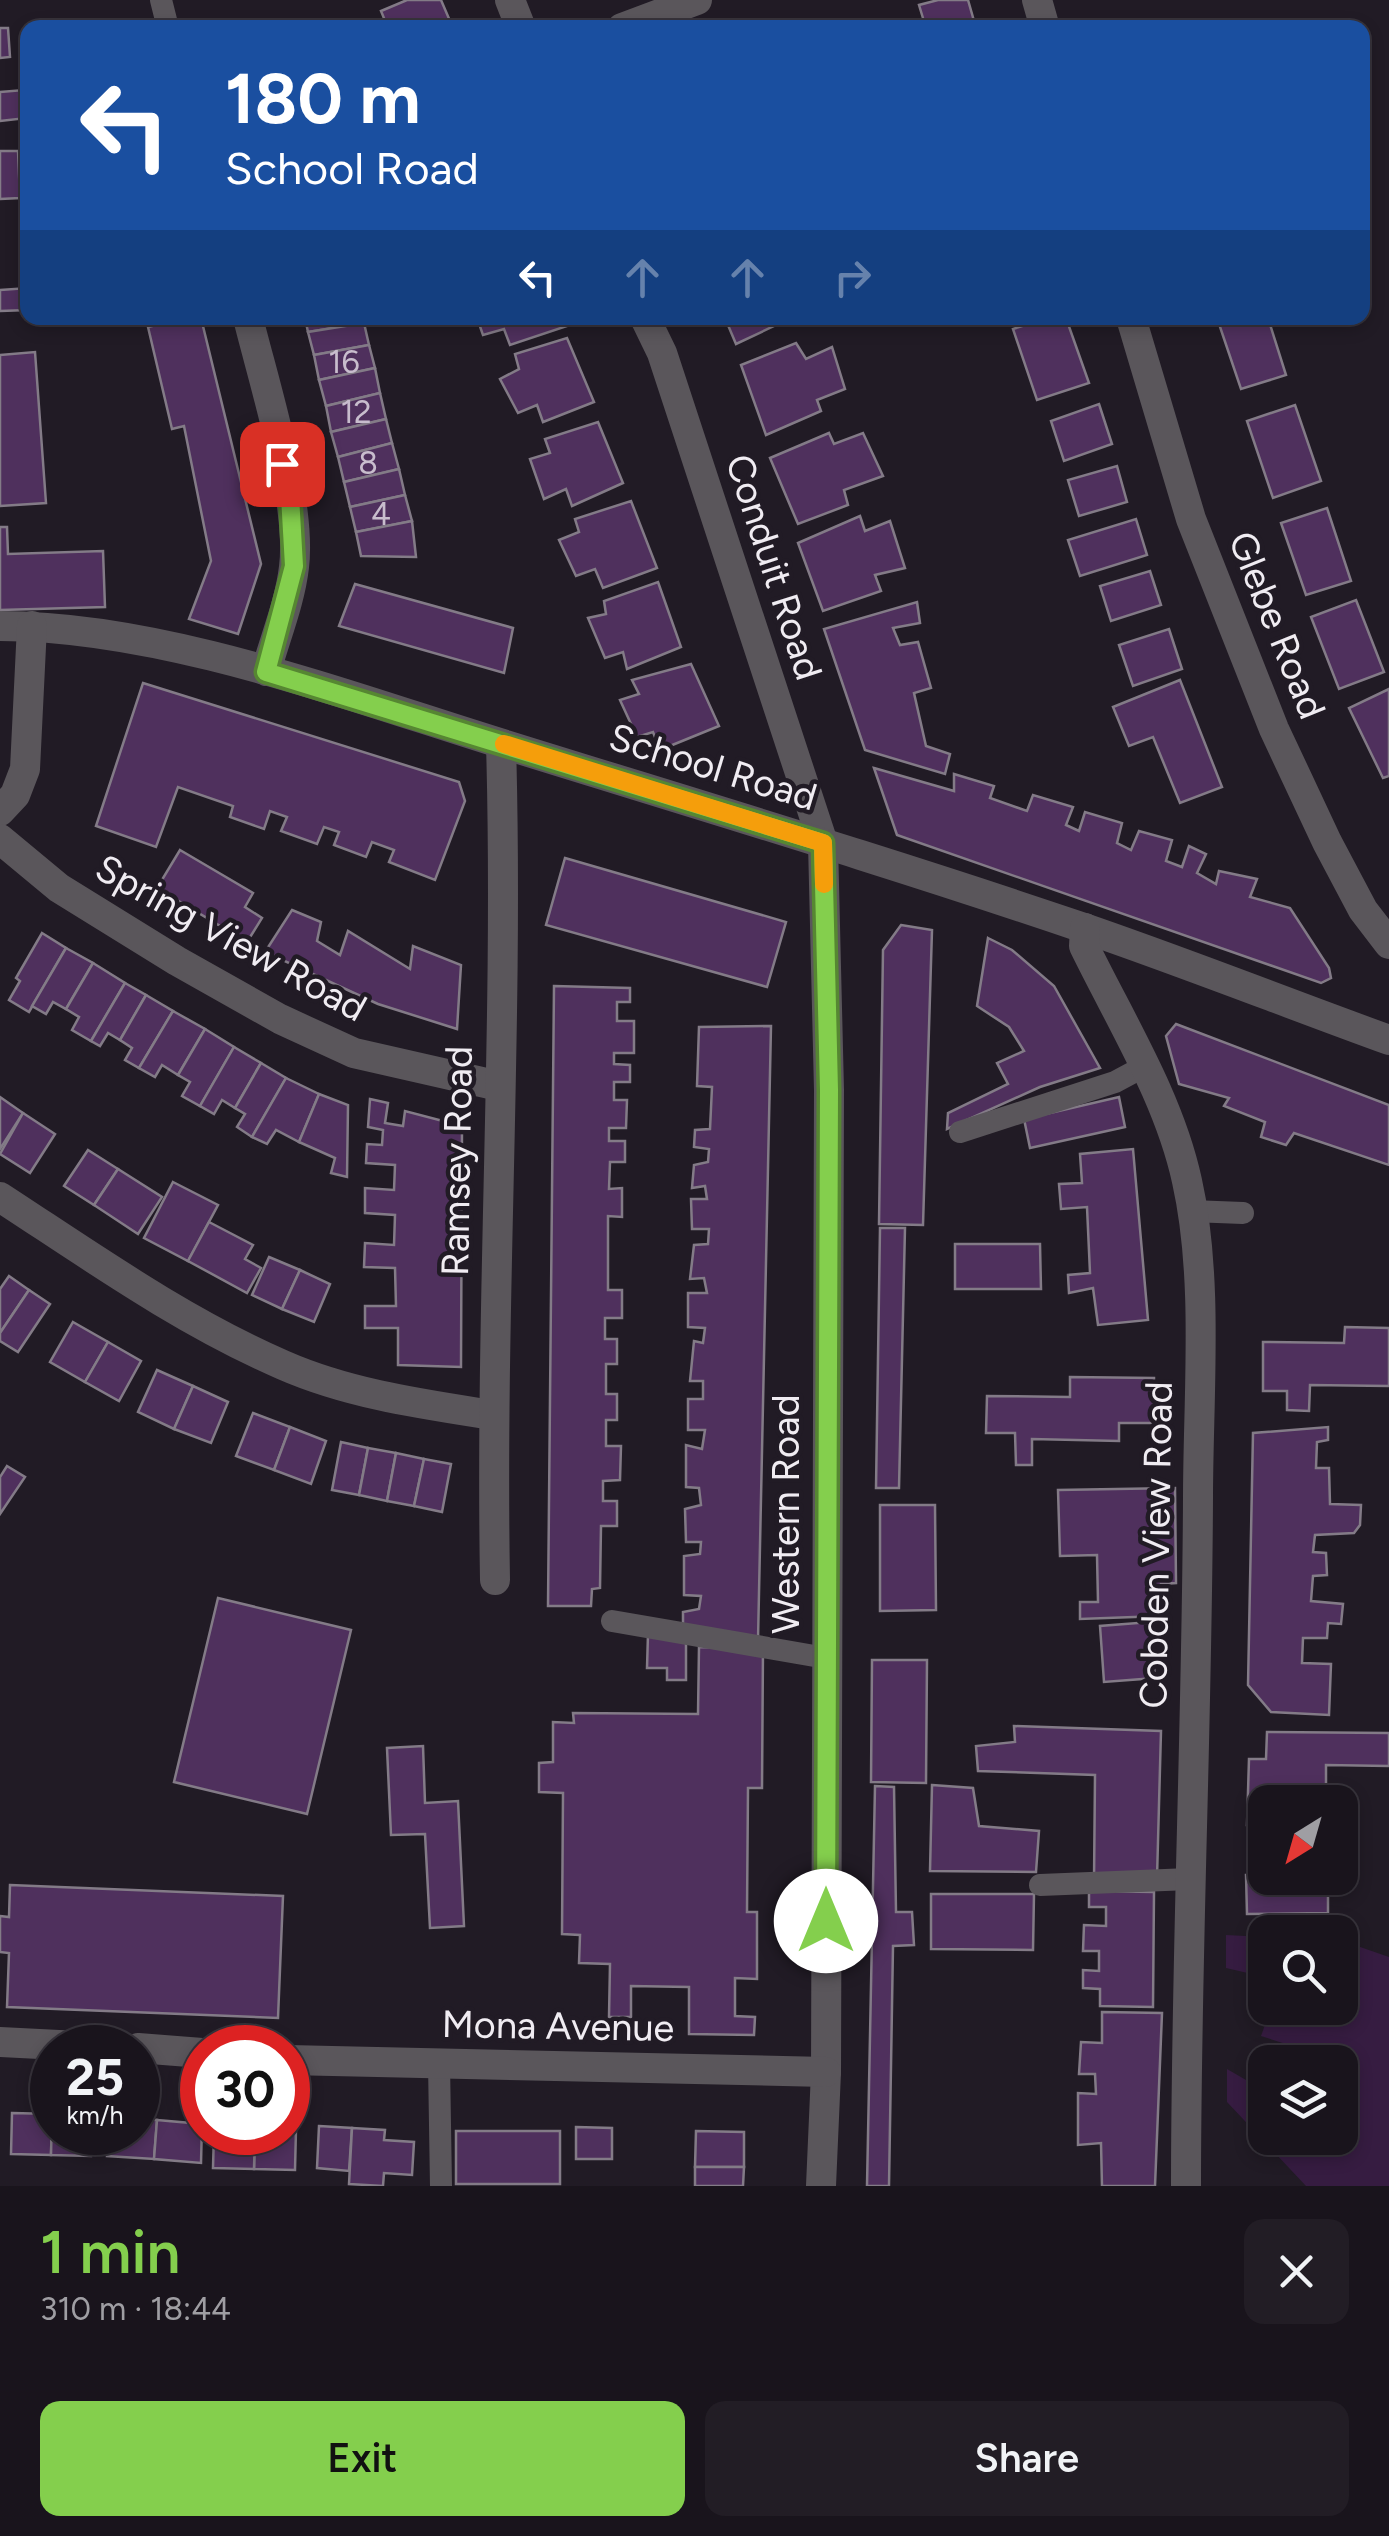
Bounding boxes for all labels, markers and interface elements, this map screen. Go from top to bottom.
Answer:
text: 180 m [225,56,420,141]
icon: left [60,60,190,190]
text: School Road [225,141,479,195]
icon: left [510,250,565,305]
icon: ahead [615,250,670,305]
icon: ahead [720,250,775,305]
icon: right [825,250,880,305]
house number: 16 [328,343,360,381]
house number: 12 [340,393,372,431]
pin [240,422,325,507]
icon: arrive [255,437,310,492]
house number: 8 [358,444,378,482]
street label: Conduit Road [716,449,832,685]
house number: 4 [371,495,391,533]
street label: Glebe Road [1219,525,1335,725]
street label: School Road [604,714,822,820]
street label: Spring View Road [88,845,374,1031]
street label: Ramsey Road [432,1045,482,1277]
street label: Cobden View Road [1130,1381,1182,1709]
street label: Western Road [763,1394,809,1634]
north arrow [1248,1785,1358,1895]
map controls [1248,1785,1358,2155]
position arrow [774,1869,878,1973]
button: search [1248,1915,1358,2025]
street label: Mona Avenue [441,2001,675,2051]
speed limit sign: 30 [180,2025,310,2155]
button: layers [1248,2045,1358,2155]
text: 25 [66,2047,124,2108]
text: km/h [66,2100,124,2130]
text: 1 min [40,2216,180,2288]
button: close [1244,2219,1349,2324]
text: 310 m · 18:44 [40,2290,231,2328]
button: Exit [40,2401,685,2516]
button: Share [705,2401,1349,2516]

